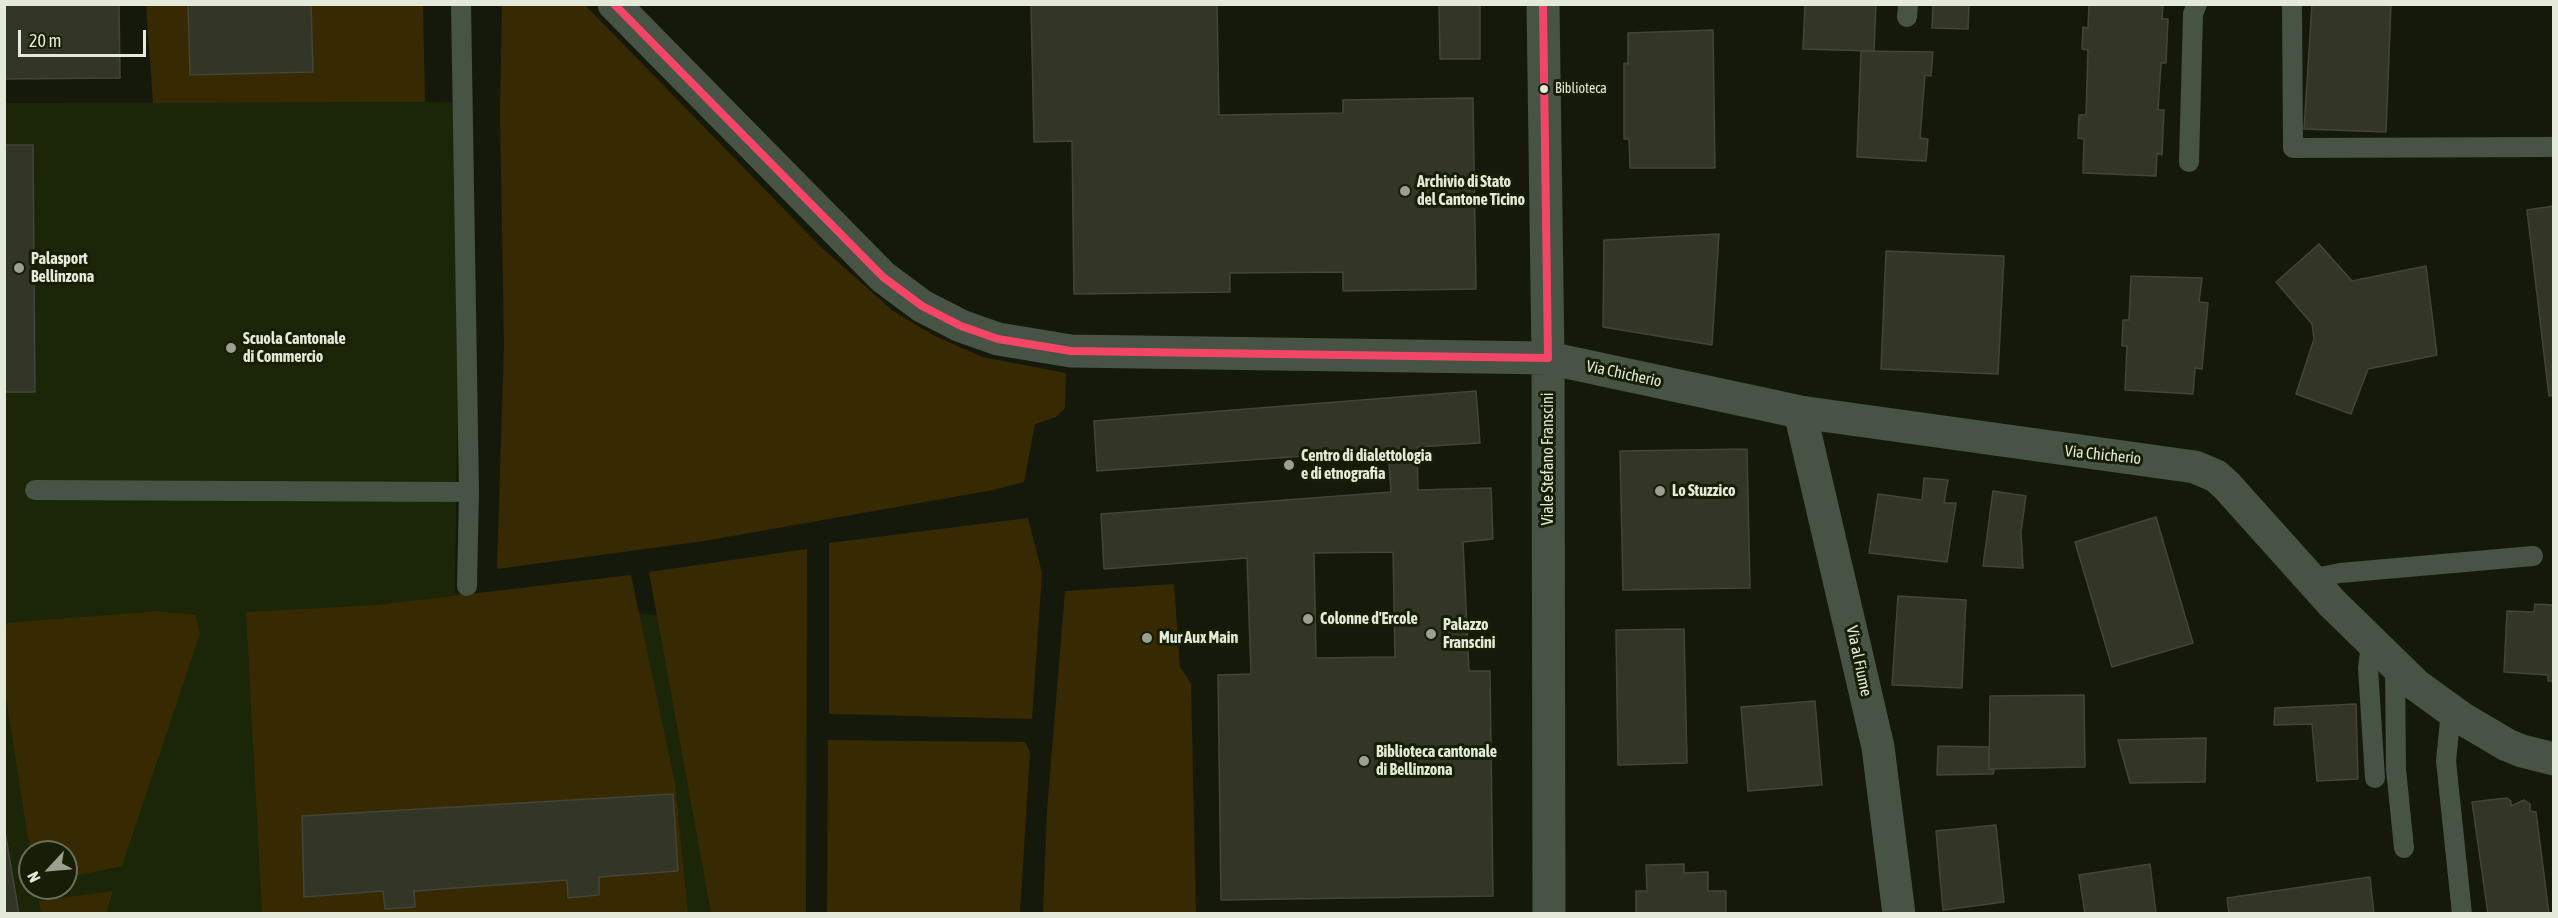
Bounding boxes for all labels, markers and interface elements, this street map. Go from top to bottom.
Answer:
scale bar [21,18,148,56]
text: 20 m [29,30,61,51]
place label: Biblioteca [1555,81,1607,97]
marker: Biblioteca [1538,83,1550,95]
place label: Archivio di Stato del Cantone Ticino [1417,172,1525,210]
marker: Archivio di Stato del Cantone Ticino [1398,184,1412,198]
place label: Palasport Bellinzona [31,249,94,287]
marker: Palasport Bellinzona [12,261,26,275]
place label: Scuola Cantonale di Commercio [243,329,346,367]
marker: Scuola Cantonale di Commercio [224,341,238,355]
street label: Via Chicherio [1585,357,1663,391]
street label: Viale Stefano Franscini [1538,393,1558,525]
street label: Via Chicherio [2064,441,2142,469]
place label: Centro di dialettologia e di etnografia [1301,446,1432,484]
marker: Centro di dialettologia e di etnografia [1282,458,1296,472]
place label: Lo Stuzzico [1672,481,1736,501]
marker: Lo Stuzzico [1653,484,1667,498]
place label: Colonne d'Ercole [1320,609,1418,629]
marker: Colonne d'Ercole [1301,612,1315,626]
place label: Palazzo Franscini [1443,615,1495,653]
street label: Via al Fiume [1842,624,1876,698]
marker: Palazzo Franscini [1424,627,1438,641]
place label: Mur Aux Main [1159,628,1238,648]
marker: Mur Aux Main [1140,631,1154,645]
place label: Biblioteca cantonale di Bellinzona [1376,742,1497,780]
marker: Biblioteca cantonale di Bellinzona [1357,754,1371,768]
north arrow [18,840,78,900]
text: N [23,869,44,885]

